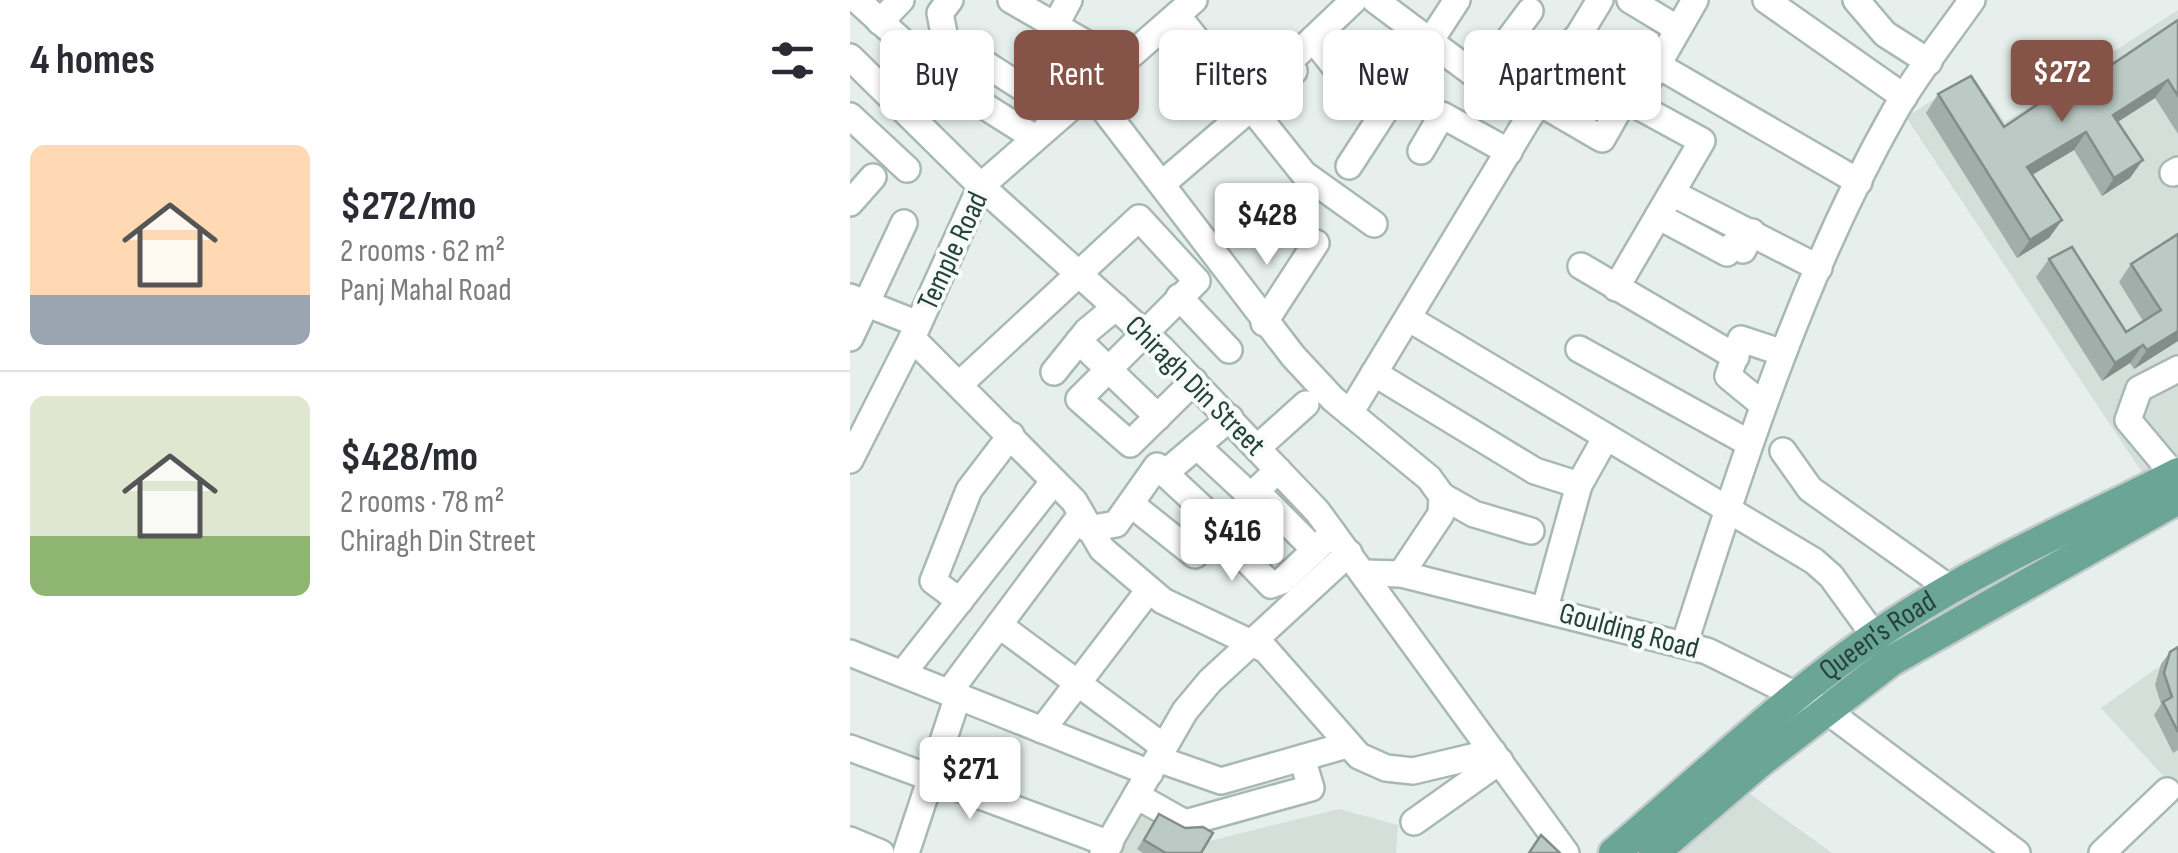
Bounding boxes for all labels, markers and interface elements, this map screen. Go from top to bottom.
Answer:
chip: Buy [880,30,994,120]
chip: Rent [1014,30,1139,120]
chip: Filters [1159,30,1303,120]
chip: New [1323,30,1444,120]
chip: Apartment [1464,30,1661,120]
icon: filters [765,33,820,88]
text: 4 homes [30,35,155,86]
pin: $272 [2003,40,2121,125]
text: $272 [2033,53,2091,92]
text: $272/mo [340,181,476,232]
pin: $428 [1208,183,1326,268]
icon: home [110,185,230,305]
street label: Temple Road [910,186,996,316]
text: $428 [1237,196,1297,235]
text: 2 rooms · 62 m² [340,232,505,271]
text: Panj Mahal Road [340,271,512,310]
street label: Chiragh Din Street [1117,308,1273,464]
text: $428/mo [340,432,478,483]
icon: home [110,436,230,556]
text: 2 rooms · 78 m² [340,483,504,522]
pin: $416 [1173,499,1291,584]
text: $416 [1203,512,1261,551]
text: Chiragh Din Street [340,522,536,561]
street label: Queen's Road [1812,583,1943,688]
street label: Goulding Road [1555,595,1703,667]
pin: $271 [911,737,1029,822]
text: $271 [942,750,998,789]

